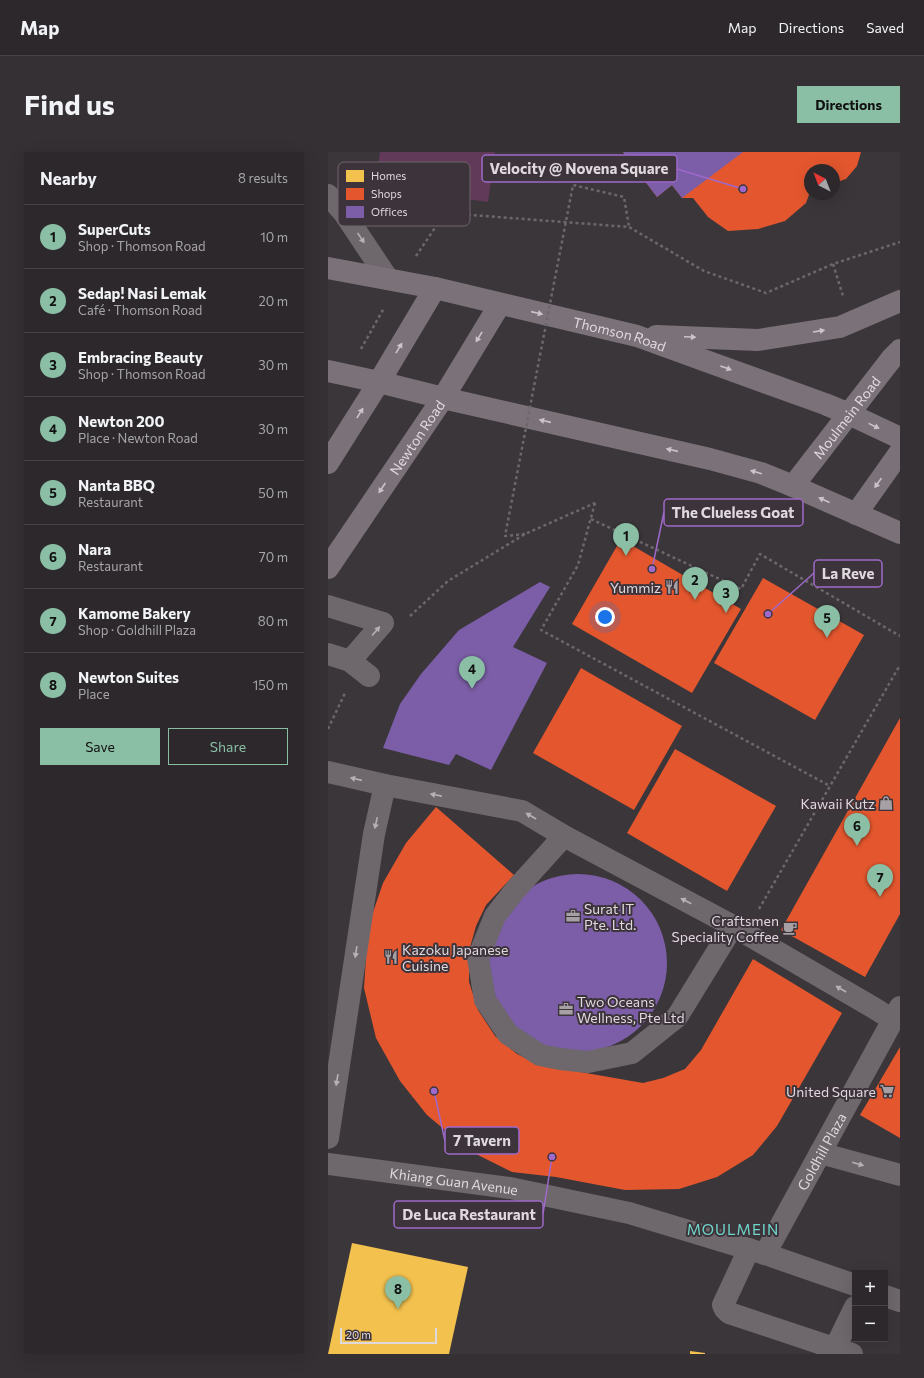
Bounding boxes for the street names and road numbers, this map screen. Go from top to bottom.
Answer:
street label: Thomson Road [571,313,668,354]
street label: Moulmein Road [809,373,883,462]
street label: Newton Road [385,397,448,478]
street label: Goldhill Plaza [793,1110,849,1193]
street label: Khiang Guan Avenue [389,1164,520,1198]

